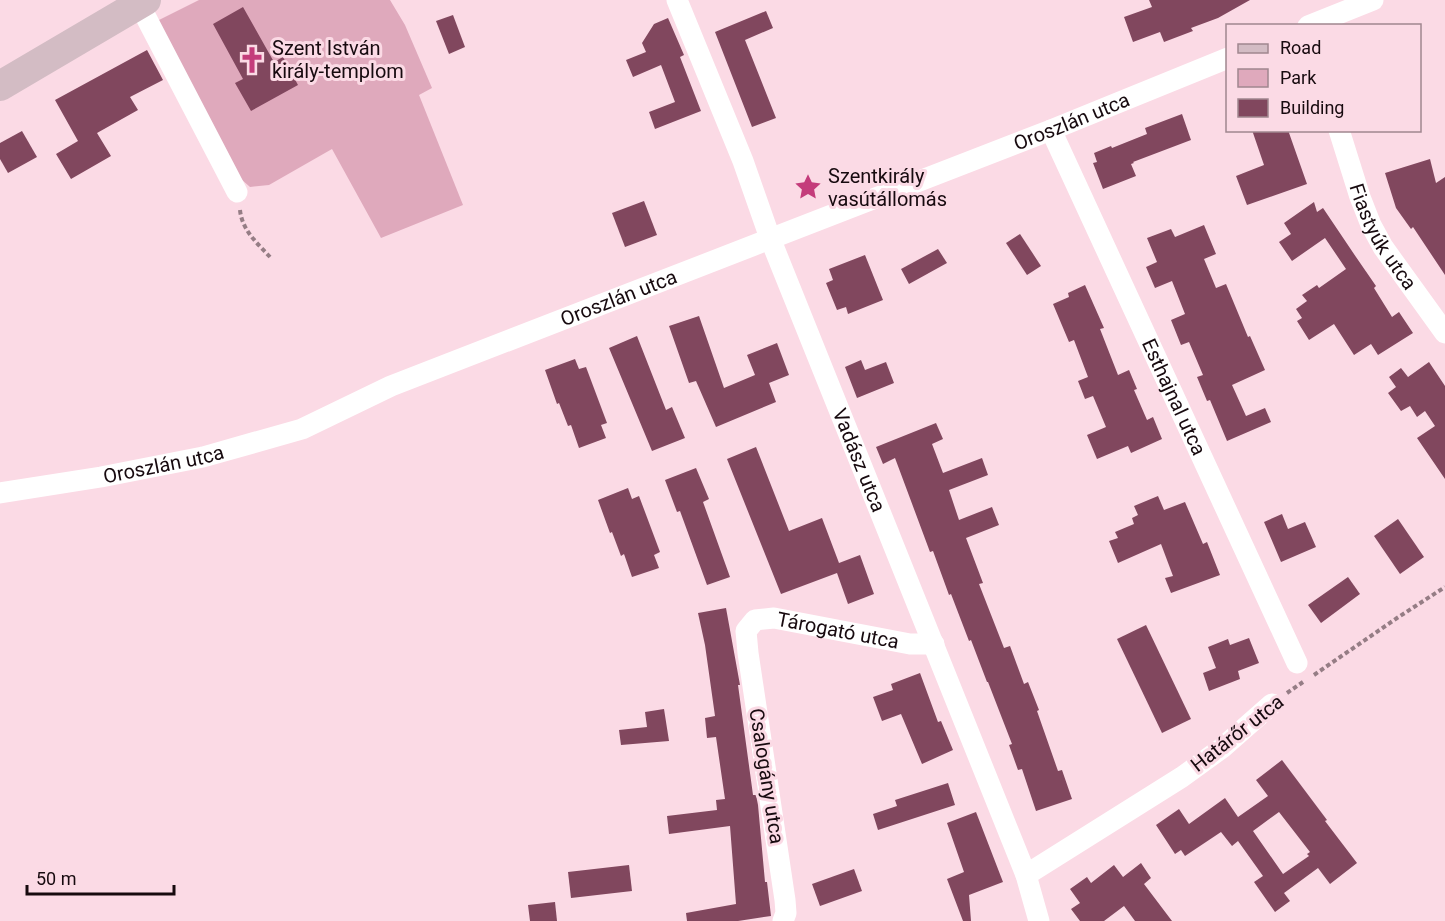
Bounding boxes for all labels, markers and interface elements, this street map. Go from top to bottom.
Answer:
legend [1226,24,1421,132]
place label: Szent István király-templom [272,36,404,83]
text: Road [1280,37,1321,58]
church icon: Szent István király-templom [237,45,267,75]
text: Park [1280,67,1317,88]
street label: Oroszlán utca [1010,87,1133,155]
text: Building [1280,97,1344,118]
place label: Szentkirály vasútállomás [828,164,947,211]
place icon: Szentkirály vasútállomás [793,172,823,202]
street label: Fiastyúk utca [1345,181,1422,294]
street label: Oroszlán utca [557,264,680,331]
street label: Esthajnal utca [1137,335,1211,459]
street label: Vadász utca [828,405,891,515]
street label: Oroszlán utca [101,440,227,488]
street label: Tárogató utca [775,607,901,654]
street label: Határőr utca [1186,689,1288,777]
street label: Csalogány utca [744,706,790,846]
scale bar [27,858,174,896]
text: 50 m [36,868,76,889]

